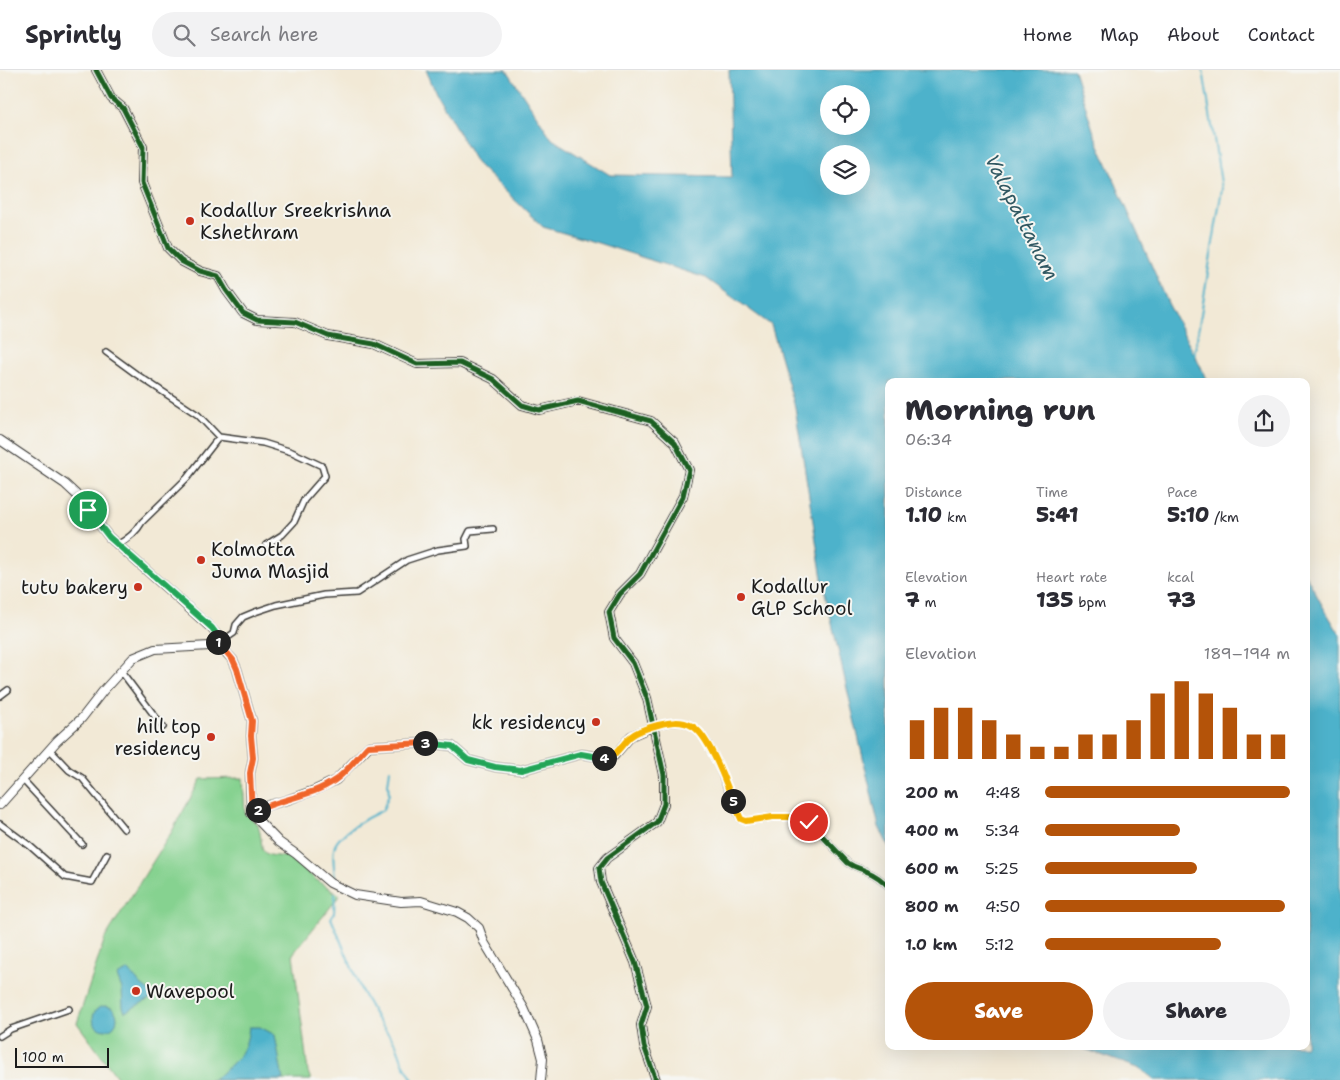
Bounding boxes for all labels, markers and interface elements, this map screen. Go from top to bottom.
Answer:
search box [152,12,502,57]
text: Sprintly [25,19,122,51]
icon: search [170,21,198,49]
text: Search here [210,22,319,47]
text: Home [1023,23,1072,47]
text: Map [1100,23,1139,47]
text: About [1167,23,1220,47]
text: Contact [1248,23,1315,47]
map controls [820,85,870,195]
button: locate [820,85,870,135]
button: layers [820,145,870,195]
water label: Valapattanam [979,150,1065,284]
place label: Kodallur Sreekrishna Kshethram [200,198,391,245]
marker: Kodallur Sreekrishna Kshethram [184,215,196,227]
text: Morning run [905,391,1095,429]
button: share [1238,395,1290,447]
text: 06:34 [905,429,952,450]
text: Distance [905,483,962,501]
text: Time [1036,483,1068,501]
text: Pace [1167,483,1198,501]
pin [67,489,109,531]
icon: arrive [74,496,102,524]
text: 1.10 [905,501,942,529]
text: 5:41 [1036,501,1079,529]
text: 5:10 [1167,501,1209,529]
text: km [942,508,967,526]
text: /km [1209,508,1239,526]
place label: Kolmotta Juma Masjid [211,537,329,584]
marker: Kolmotta Juma Masjid [195,554,207,566]
text: Elevation [905,568,968,586]
text: Heart rate [1036,568,1107,586]
text: kcal [1167,568,1194,586]
place label: Kodallur GLP School [751,574,853,621]
place label: tutu bakery [21,575,128,600]
marker: tutu bakery [132,581,144,593]
text: 7 [905,586,920,614]
text: 135 [1036,586,1074,614]
text: 73 [1167,586,1196,614]
marker: Kodallur GLP School [735,591,747,603]
text: m [920,593,937,611]
text: bpm [1074,593,1106,611]
pin: 1 [206,630,230,654]
text: 1 [215,633,222,651]
text: Elevation [905,643,977,664]
text: 189–194 m [1204,643,1290,664]
place label: kk residency [472,710,586,735]
place label: hill top residency [114,714,201,761]
marker: kk residency [590,716,602,728]
pin: 3 [412,730,438,756]
marker: hill top residency [205,731,217,743]
text: 3 [421,734,430,752]
pin: 4 [592,746,616,770]
text: 4 [600,749,609,767]
text: 200 m [905,782,958,803]
text: 4:48 [985,782,1021,803]
pin: 5 [720,788,746,814]
text: 5 [729,792,738,810]
pin: 2 [246,798,270,822]
text: 2 [254,801,263,819]
pin [788,801,830,843]
icon: check [795,808,823,836]
text: 400 m [905,820,959,841]
text: 5:34 [985,820,1020,841]
text: 600 m [905,858,959,879]
text: 5:25 [985,858,1018,879]
text: 800 m [905,896,959,917]
text: 4:50 [985,896,1020,917]
text: 1.0 km [905,934,957,955]
text: 5:12 [985,934,1015,955]
place label: Wavepool [146,979,235,1004]
button: Save [905,982,1093,1040]
button: Share [1103,982,1290,1040]
marker: Wavepool [130,985,142,997]
scale bar [15,1045,109,1068]
text: 100 m [22,1048,64,1066]

